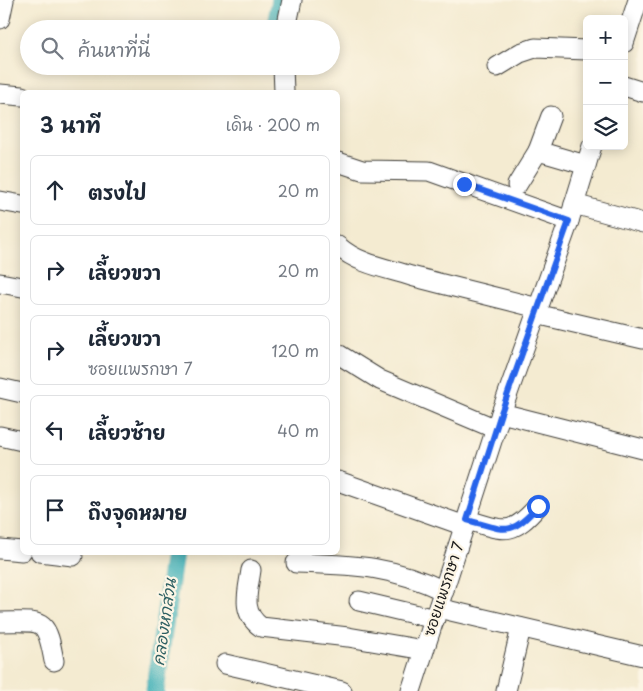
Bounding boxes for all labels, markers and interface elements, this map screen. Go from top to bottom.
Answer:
map controls [583,15,628,150]
button: + [583,15,628,60]
search box [20,20,340,75]
icon: search [38,34,66,62]
text: ค้นหาที่นี่ [78,35,150,63]
button: − [583,60,628,105]
button: layers [583,105,628,150]
text: 3 นาที [40,108,101,140]
text: เดิน · 200 m [226,112,320,136]
route end [453,173,476,196]
icon: ahead [41,176,69,204]
text: ตรงไป [88,178,146,206]
text: 20 m [278,178,319,202]
icon: right [41,256,69,284]
text: เลี้ยวขวา [88,258,161,286]
text: 20 m [278,258,319,282]
text: เลี้ยวขวา [88,324,161,352]
icon: right [41,336,69,364]
text: 120 m [272,338,319,362]
text: ซอยแพรกษา 7 [88,356,193,380]
icon: left [41,416,69,444]
text: เลี้ยวซ้าย [88,418,165,446]
text: 40 m [277,418,319,442]
route start [527,495,550,518]
icon: arrive [41,496,69,524]
text: ถึงจุดหมาย [88,498,187,526]
street label: ซอยแพรกษา 7 [416,538,469,639]
water label: คลองหกส่วน [145,576,181,667]

